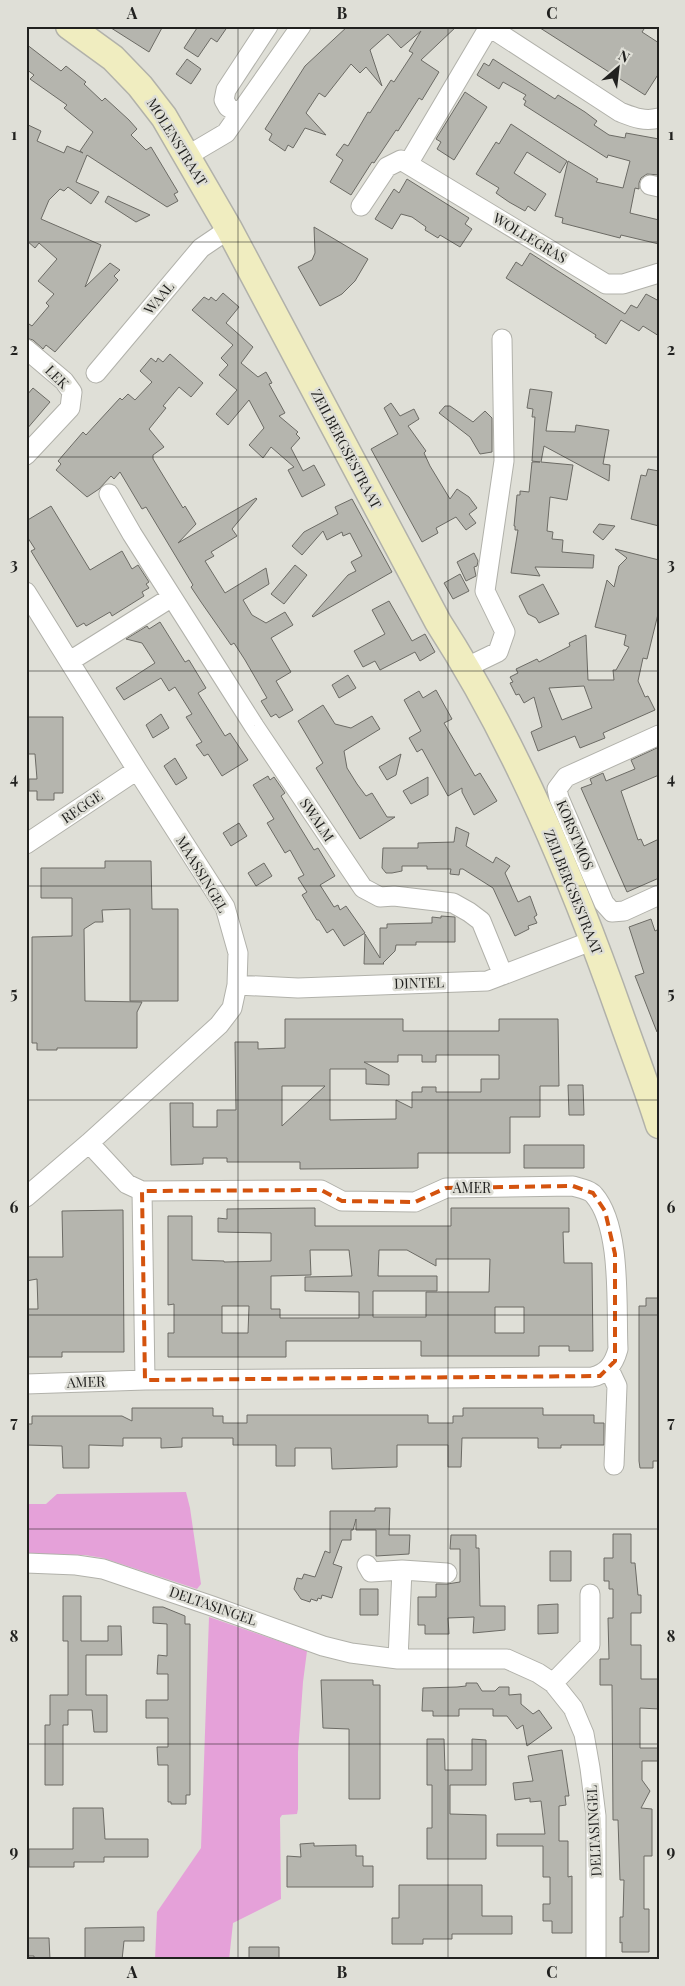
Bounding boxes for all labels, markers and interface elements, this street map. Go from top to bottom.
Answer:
text: A [126,2,138,23]
text: B [337,2,348,23]
text: C [546,2,558,23]
north arrow [592,42,642,92]
text: N [615,45,633,67]
street label: MOLENSTRAAT [143,94,212,189]
text: 1 [11,123,17,144]
text: 1 [668,123,674,144]
street label: WOLLEGRAS [489,208,571,267]
street label: WAAL [139,277,178,319]
text: 2 [10,338,18,359]
text: 2 [667,338,675,359]
street label: LEK [41,361,74,393]
street label: ZEILBERGSESTRAAT [307,386,386,512]
text: 3 [10,553,18,574]
text: 3 [667,553,675,574]
text: 4 [10,767,18,788]
text: 4 [667,767,675,788]
street label: REGGE [57,786,106,827]
street label: SWALM [296,794,339,845]
street label: KORSTMOS [552,797,599,873]
street label: ZEILBERGSESTRAAT [540,827,607,957]
street label: MAASSINGEL [172,832,233,916]
street label: DINTEL [394,972,444,993]
text: 5 [10,982,18,1003]
text: 5 [667,982,675,1003]
street label: AMER [452,1178,492,1197]
text: 6 [10,1196,19,1217]
text: 6 [667,1196,676,1217]
street label: AMER [65,1371,106,1392]
text: 7 [10,1411,18,1432]
text: 7 [667,1411,675,1432]
street label: DELTASINGEL [167,1582,259,1629]
text: 8 [10,1625,19,1646]
text: 8 [667,1625,676,1646]
street label: DELTASINGEL [582,1785,605,1877]
text: 9 [10,1840,19,1861]
text: 9 [667,1840,676,1861]
text: A [126,1961,138,1982]
text: B [337,1961,348,1982]
text: C [546,1961,558,1982]

